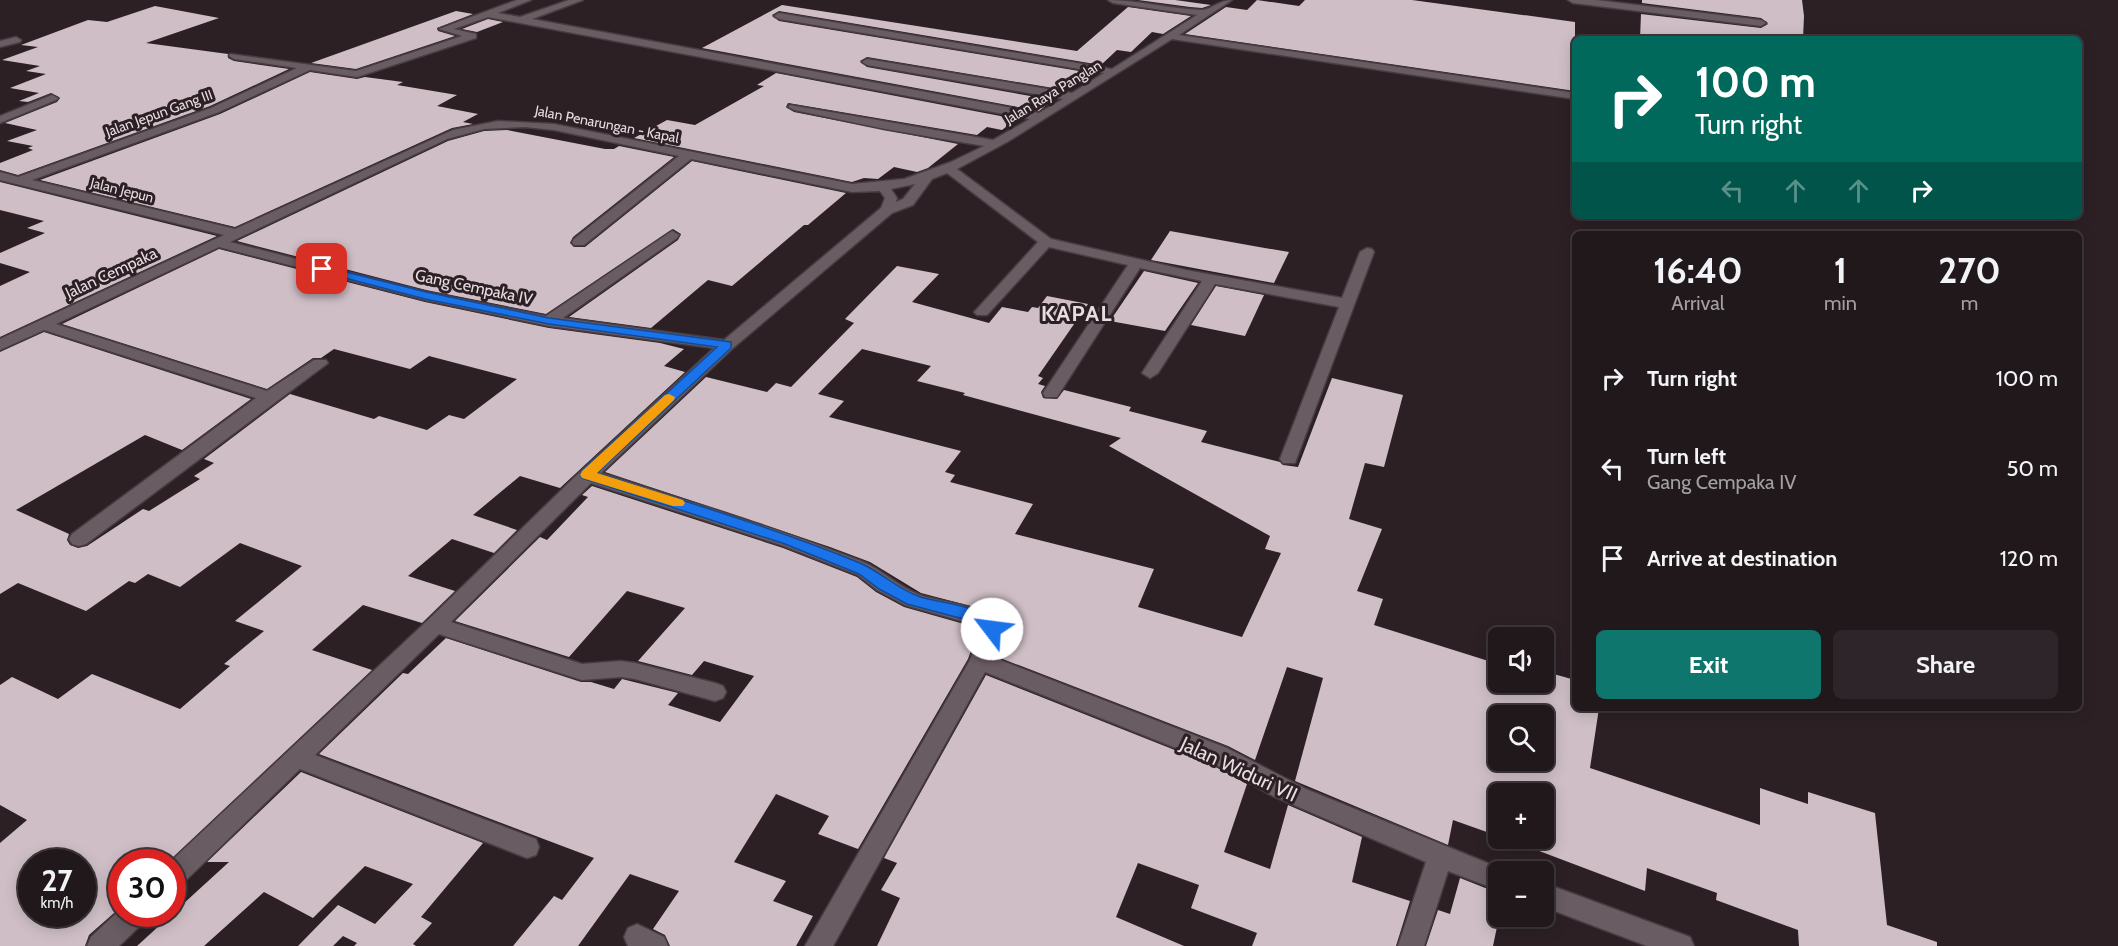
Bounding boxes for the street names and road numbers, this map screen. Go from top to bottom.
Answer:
street label: Jalan Raya Panglan [1000,56,1105,129]
street label: Jalan Jepun Gang III [102,85,215,141]
street label: Jalan Penarungan - Kapal [532,101,681,147]
street label: Jalan Jepun [87,173,156,207]
street label: Jalan Cempaka [61,243,160,303]
street label: Gang Cempaka IV [414,265,535,309]
street label: Jalan Widuri VII [1176,731,1301,807]

